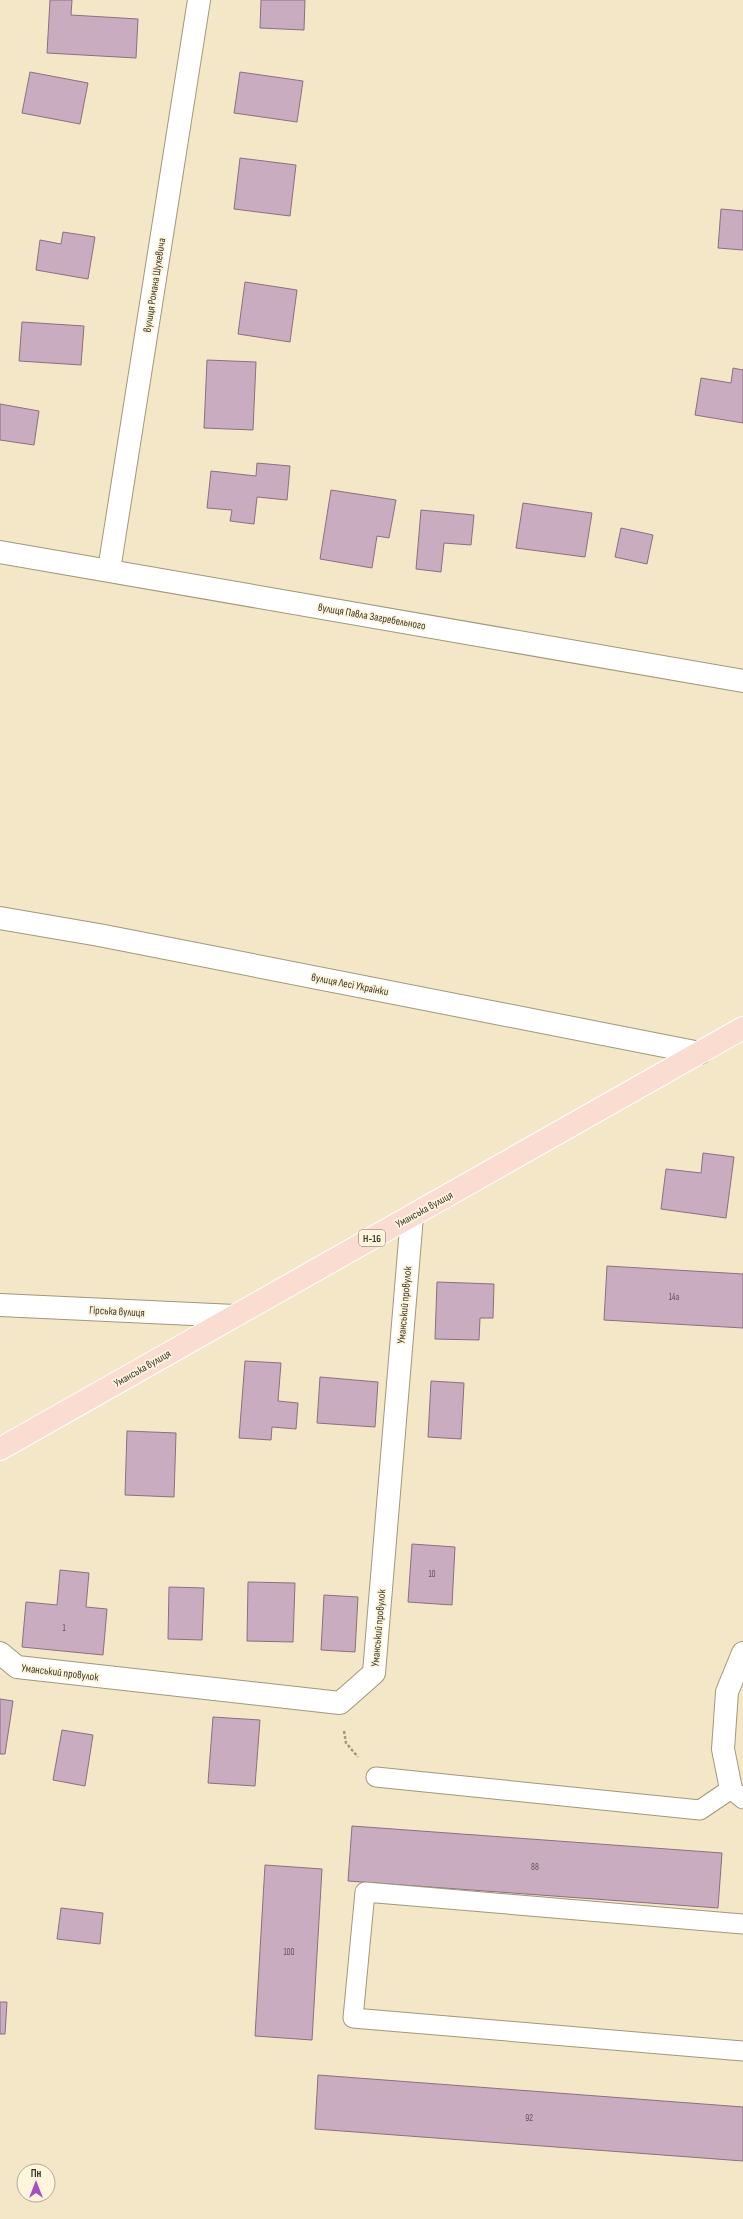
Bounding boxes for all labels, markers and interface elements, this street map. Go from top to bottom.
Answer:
street label: вулиця Романа Шухевича [141,237,168,333]
street label: вулиця Павла Загребельного [317,601,427,632]
street label: вулиця Лесі Українки [310,971,390,998]
street label: Уманська вулиця [393,1188,455,1231]
road number: Н-16 [359,1230,385,1246]
street label: Уманський провулок [395,1265,414,1344]
house number: 14а [669,1292,679,1303]
street label: Гірська вулиця [89,1304,145,1319]
street label: Уманська вулиця [112,1347,173,1390]
house number: 10 [428,1569,436,1580]
street label: Уманський провулок [369,1588,388,1667]
house number: 1 [62,1623,66,1634]
street label: Уманський провулок [21,1661,100,1684]
house number: 88 [531,1862,539,1873]
house number: 100 [283,1947,295,1958]
house number: 92 [525,2113,533,2124]
north arrow [16,2163,56,2203]
text: Пн [31,2167,42,2180]

